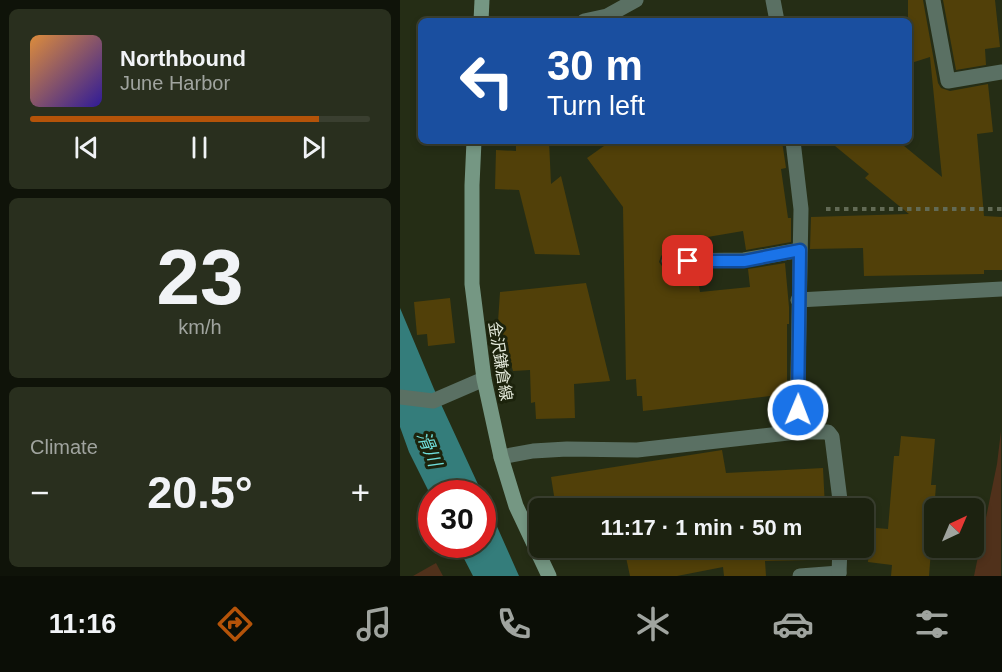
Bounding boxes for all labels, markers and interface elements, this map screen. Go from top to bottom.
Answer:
icon: left [448,42,526,120]
text: 30 m [547,42,643,89]
text: Northbound [120,46,246,71]
text: June Harbor [120,72,230,94]
text: Turn left [547,91,645,121]
icon: previous [70,131,103,164]
icon: pause [183,131,216,164]
icon: next [297,131,330,164]
text: 23 [157,233,243,321]
pin [662,235,713,286]
icon: arrive [671,244,704,277]
text: km/h [178,316,222,338]
street label: 金沢鎌倉線 [486,320,515,402]
position arrow [766,378,830,442]
water label: 滑川 [413,429,446,471]
text: Climate [30,436,98,458]
text: 20.5° [147,467,253,518]
text: − [30,474,49,511]
text: + [351,474,370,511]
speed limit sign: 30 [418,480,496,558]
north arrow [924,498,984,558]
map controls [924,498,984,558]
text: 11:17 · 1 min · 50 m [601,515,802,540]
icon: directions [214,603,256,645]
icon: music [353,603,395,645]
icon: phone [493,603,535,645]
icon: climate [632,603,674,645]
icon: car [772,603,814,645]
icon: filters [911,603,953,645]
text: 11:16 [49,609,116,639]

